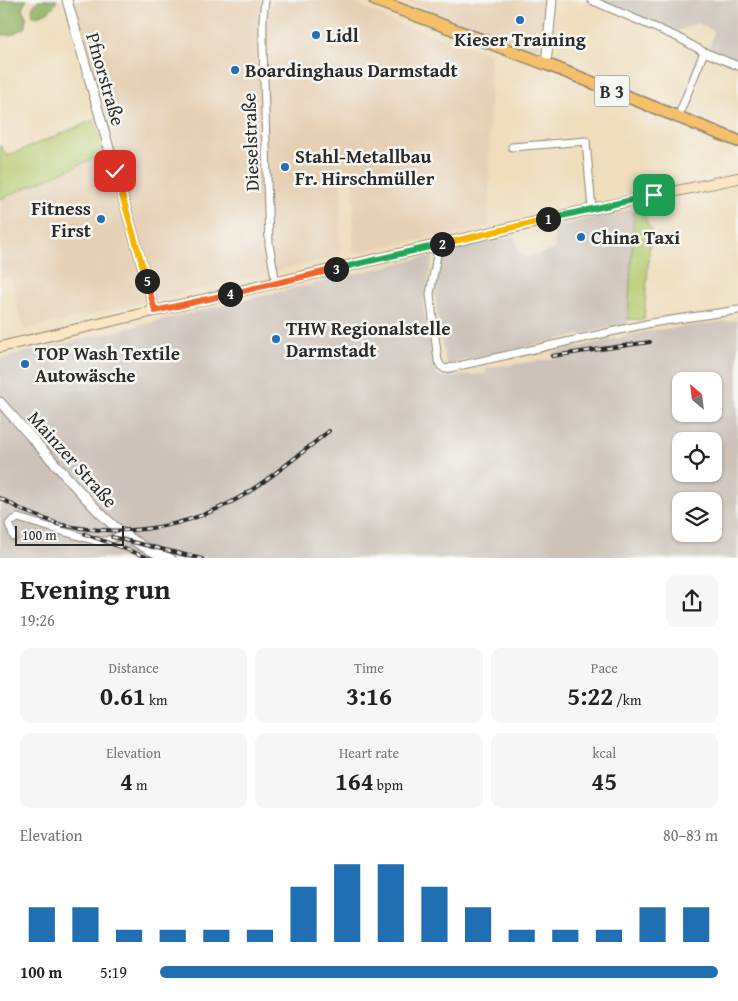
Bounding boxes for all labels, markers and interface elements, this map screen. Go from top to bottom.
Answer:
marker: Kieser Training [514,14,526,26]
place label: Lidl [326,21,359,49]
place label: Kieser Training [454,25,587,53]
street label: Pfnorstraße [79,29,133,129]
marker: Lidl [310,29,322,41]
place label: Boardinghaus Darmstadt [245,56,459,84]
marker: Boardinghaus Darmstadt [229,64,241,76]
road number: B 3 [594,76,630,106]
street label: Dieselstraße [234,92,266,192]
place label: Stahl-Metallbau Fr. Hirschmüller [295,142,435,192]
pin [94,150,136,192]
icon: check [101,157,129,185]
marker: Stahl-Metallbau Fr. Hirschmüller [279,161,291,173]
pin [633,174,675,216]
icon: arrive [640,181,668,209]
place label: Fitness First [31,194,92,244]
pin: 1 [536,206,560,232]
text: 1 [545,209,552,229]
marker: Fitness First [95,213,107,225]
place label: China Taxi [591,223,680,251]
marker: China Taxi [575,231,587,243]
pin: 2 [430,232,454,256]
text: 2 [439,234,446,254]
pin: 3 [324,256,348,282]
text: 3 [333,259,340,279]
pin: 5 [134,268,160,294]
text: 5 [144,271,151,291]
pin: 4 [218,282,242,306]
text: 4 [227,284,234,304]
place label: THW Regionalstelle Darmstadt [286,314,451,364]
marker: THW Regionalstelle Darmstadt [270,333,282,345]
place label: TOP Wash Textile Autowäsche [35,339,180,389]
marker: TOP Wash Textile Autowäsche [19,358,31,370]
north arrow [672,372,722,422]
map controls [672,372,722,542]
street label: Mainzer Straße [22,404,124,514]
button: locate [672,432,722,482]
button: layers [672,492,722,542]
scale bar [15,524,124,547]
text: 100 m [22,525,57,545]
text: Evening run [20,568,171,609]
button: share [666,575,718,627]
text: 19:26 [20,608,55,632]
text: Distance [109,658,159,678]
text: Time [354,658,384,678]
text: Pace [591,658,618,678]
text: 0.61 [100,678,146,714]
text: 3:16 [346,678,392,714]
text: 5:22 [567,678,613,714]
text: km [146,690,167,710]
text: /km [613,690,641,710]
text: Elevation [106,743,161,763]
text: Heart rate [339,743,399,763]
text: kcal [592,743,616,763]
text: 4 [120,763,133,799]
text: 164 [335,763,374,799]
text: 45 [591,763,617,799]
text: m [133,775,147,795]
text: bpm [374,775,403,795]
text: Elevation [20,823,83,847]
text: 80–83 m [663,823,718,847]
text: 100 m [20,960,62,984]
text: 5:19 [100,960,127,984]

